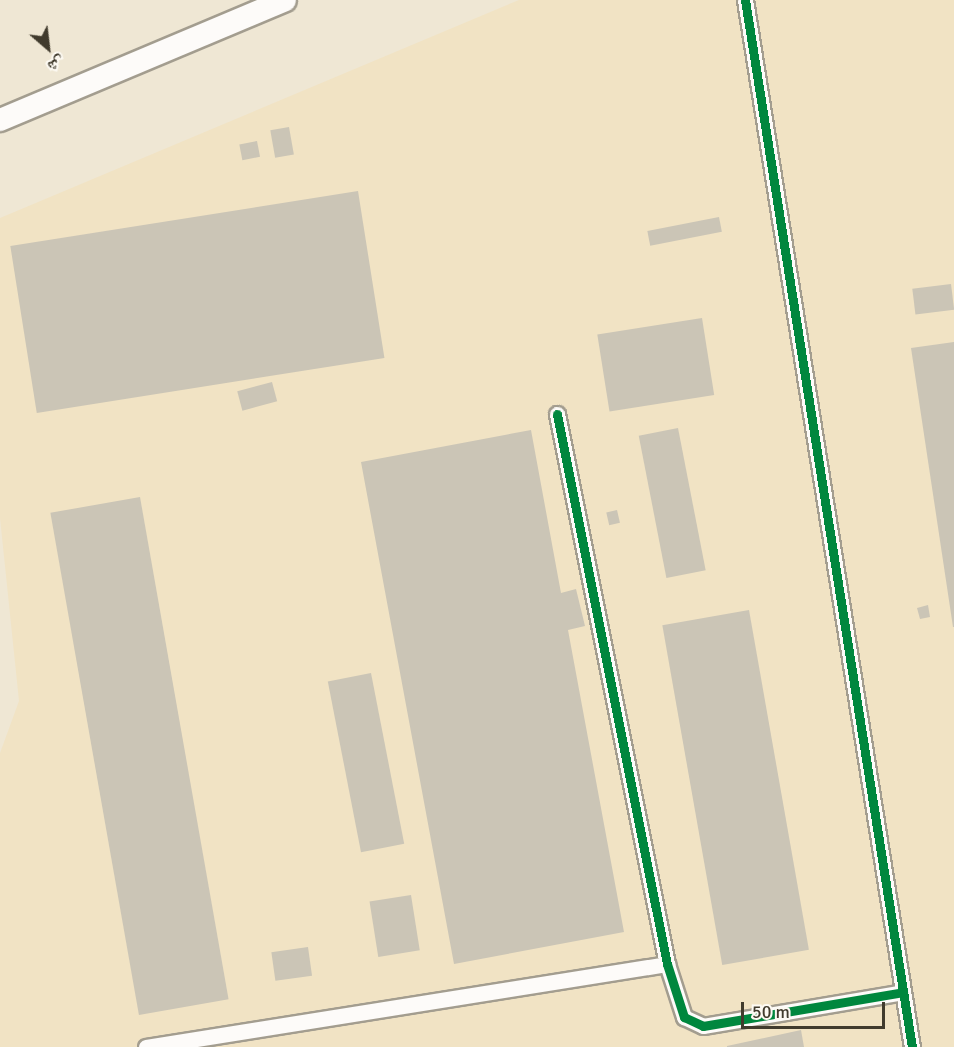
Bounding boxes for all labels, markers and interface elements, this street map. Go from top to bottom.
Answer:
north arrow [18,18,78,78]
text: ش [44,51,69,77]
scale bar [744,990,888,1028]
text: 50 m [752,1001,790,1023]

